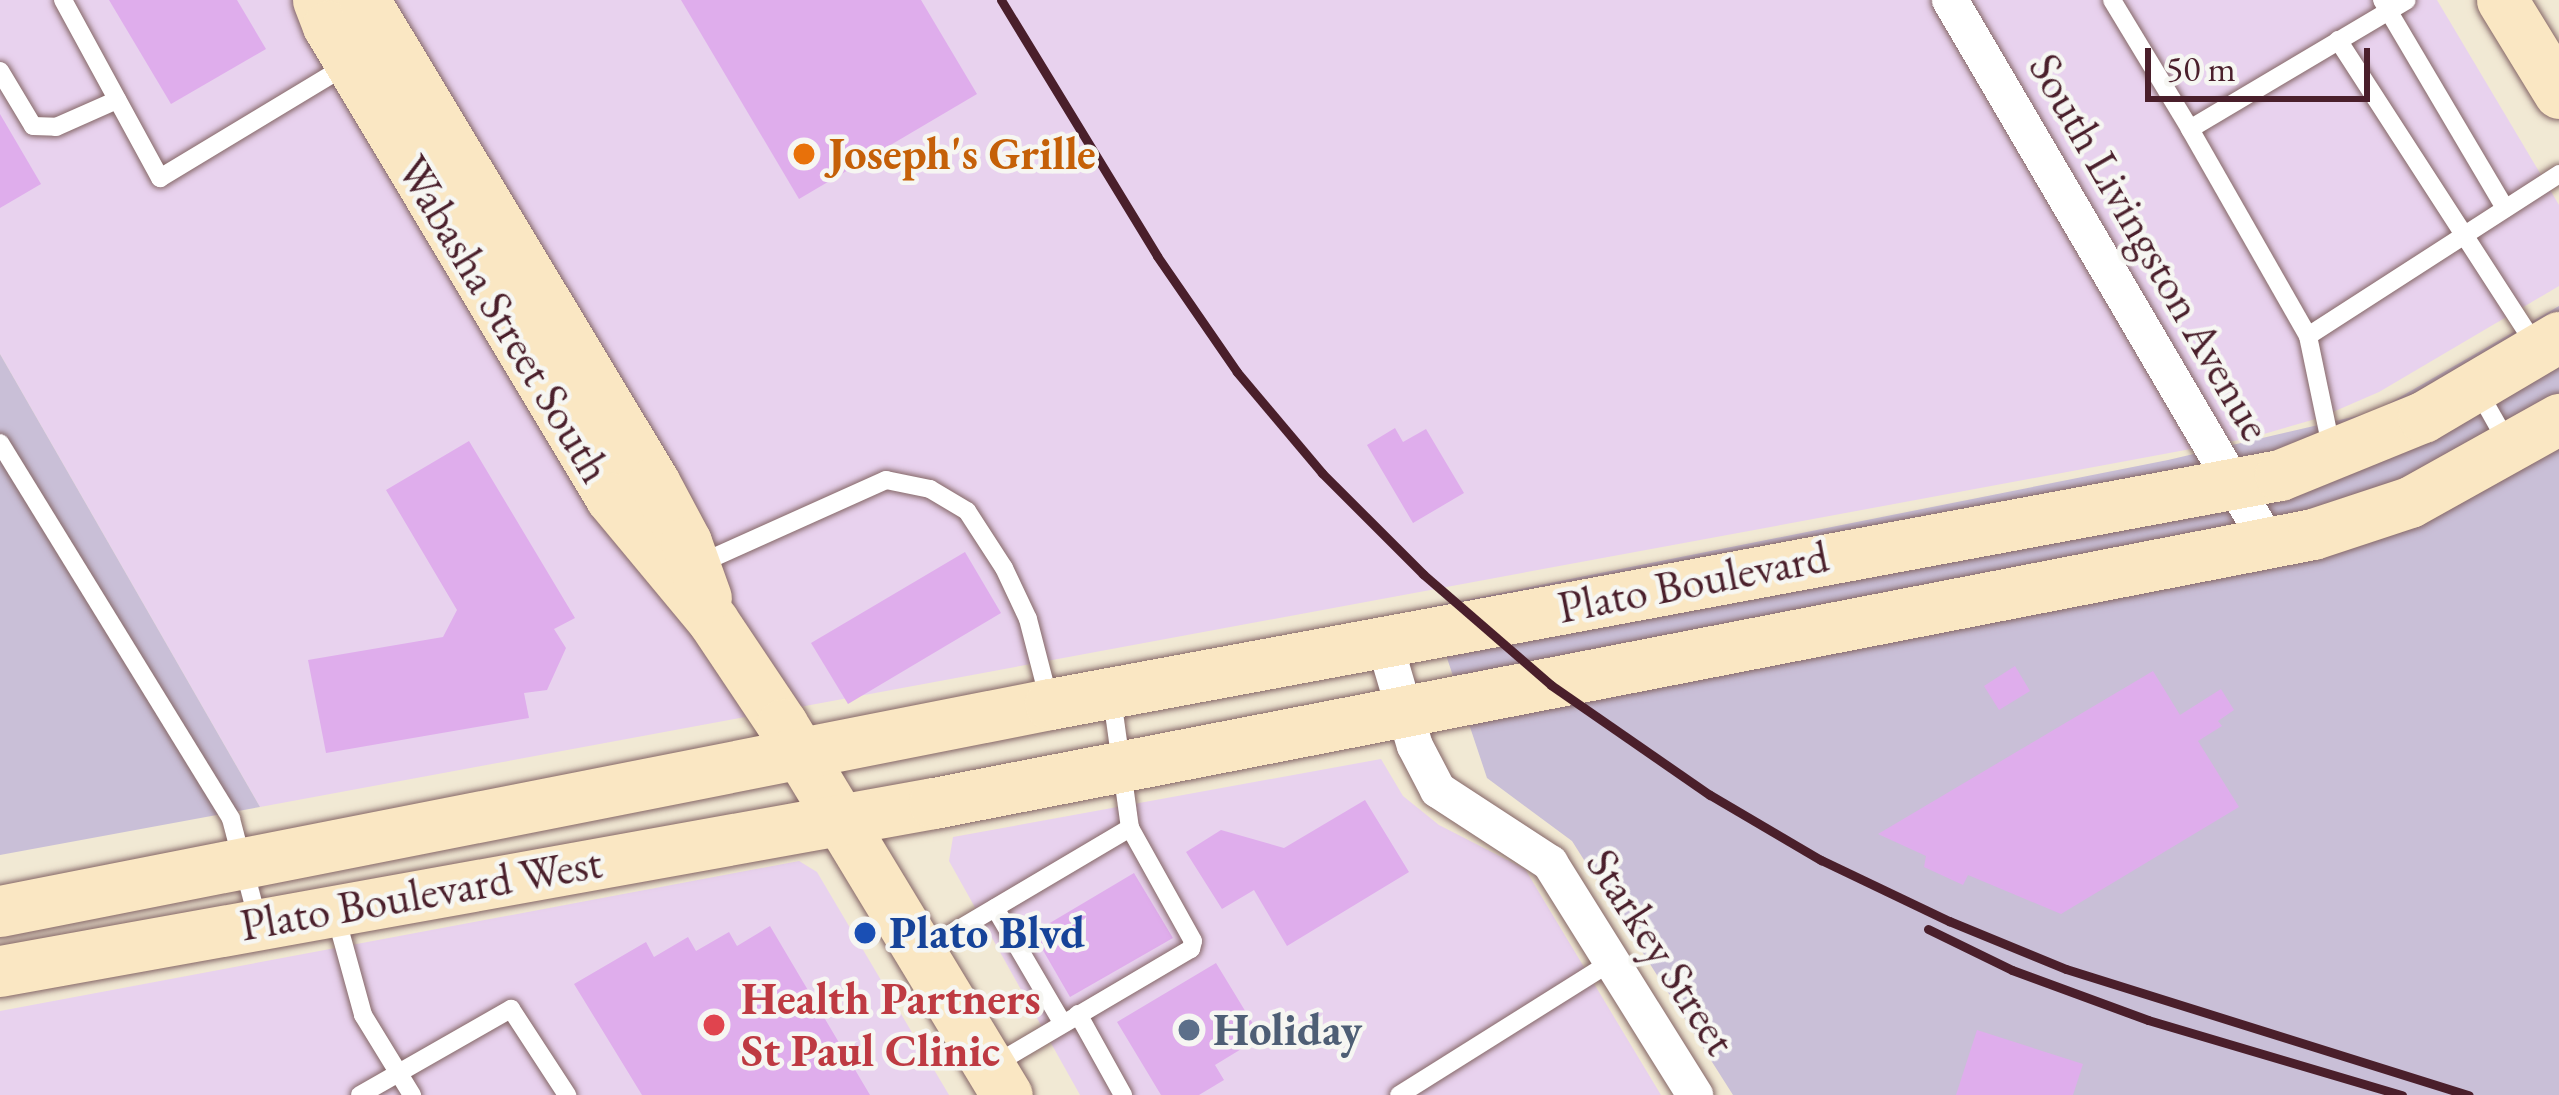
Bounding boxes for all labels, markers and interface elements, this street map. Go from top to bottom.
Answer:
scale bar [2151,24,2376,98]
street label: South Livingston Avenue [2017,44,2283,450]
text: 50 m [2166,45,2236,92]
place label: Joseph's Grille [828,127,1096,181]
marker: Joseph's Grille [791,141,817,167]
street label: Wabasha Street South [385,146,623,492]
street label: Plato Boulevard [1553,529,1833,635]
street label: Plato Boulevard West [236,836,606,952]
street label: Starkey Street [1575,839,1747,1065]
place label: Plato Blvd [889,906,1085,960]
marker: Plato Blvd [852,920,878,946]
place label: Health Partners St Paul Clinic [741,972,1041,1078]
place label: Holiday [1213,1003,1362,1057]
marker: Health Partners St Paul Clinic [698,1009,730,1041]
marker: Holiday [1176,1017,1202,1043]

